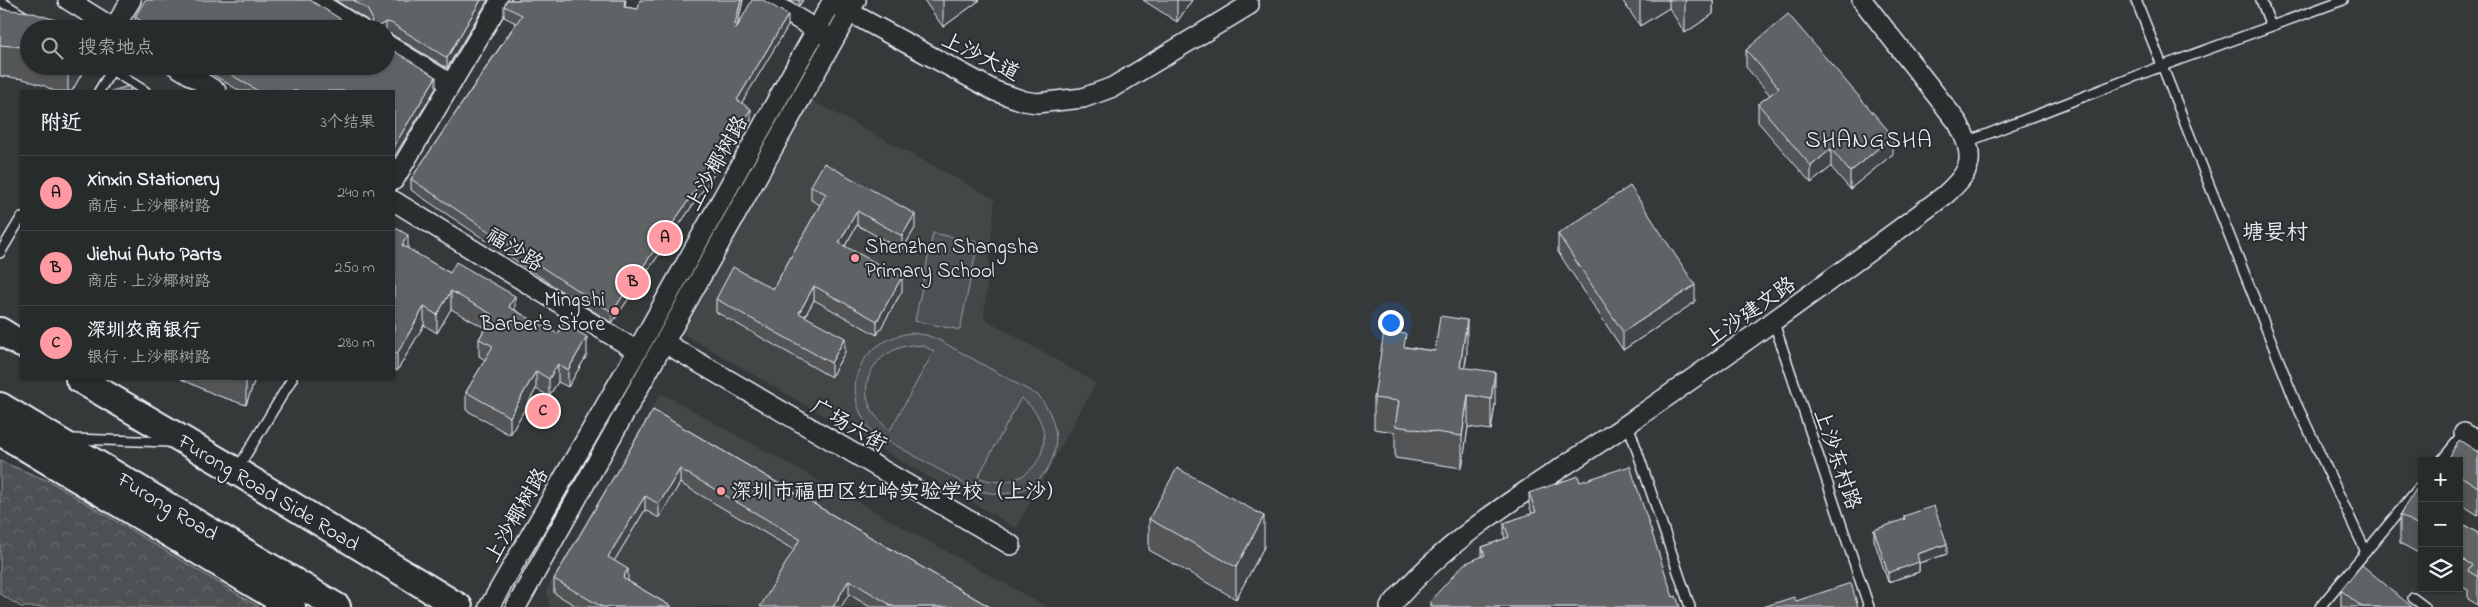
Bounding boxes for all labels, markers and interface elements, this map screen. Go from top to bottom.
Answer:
search box [20,20,395,75]
street label: 上沙大道 [936,26,1024,90]
icon: search [38,34,66,62]
text: 搜索地点 [78,35,154,62]
text: 附近 [40,109,82,139]
text: 3个结果 [320,111,375,135]
street label: 上沙椰树路 [679,111,756,217]
district label: SHANGSHA [1805,124,1933,159]
text: Xinxin Stationery [87,167,220,194]
text: A [51,181,61,205]
text: 240 m [337,181,375,205]
text: 商店 · 上沙椰树路 [87,195,210,219]
district label: 塘妟村 [2242,218,2308,250]
pin: A [649,219,681,257]
street label: 福沙路 [479,221,549,280]
place label: Shenzhen Shangsha Primary School [865,233,1039,289]
text: Jiehui Auto Parts [87,242,222,269]
marker: Shenzhen Shangsha Primary School [849,252,861,264]
text: B [51,256,61,280]
text: 250 m [335,256,375,280]
pin: B [617,263,649,301]
text: 商店 · 上沙椰树路 [87,270,210,294]
street label: 上沙建文路 [1700,270,1803,355]
place label: Mingshi Barber's Store [480,286,606,340]
marker: Mingshi Barber's Store [609,305,621,317]
your location [1378,310,1404,336]
text: 深圳农商银行 [87,318,201,345]
text: C [52,331,60,355]
text: 280 m [338,331,375,355]
text: 银行 · 上沙椰树路 [87,346,210,370]
pin: C [527,392,559,430]
street label: 广场六街 [804,393,892,461]
street label: 上沙东村路 [1805,405,1867,514]
street label: Furong Road Side Road [170,427,365,562]
map controls [2418,457,2463,592]
button: + [2418,457,2463,502]
street label: 上沙椰树路 [478,463,557,569]
street label: Furong Road [109,465,223,551]
place label: 深圳市福田区红岭实验学校（上沙） [731,478,1067,508]
marker: 深圳市福田区红岭实验学校（上沙） [715,485,727,497]
button: − [2418,502,2463,547]
button: layers [2418,547,2463,592]

